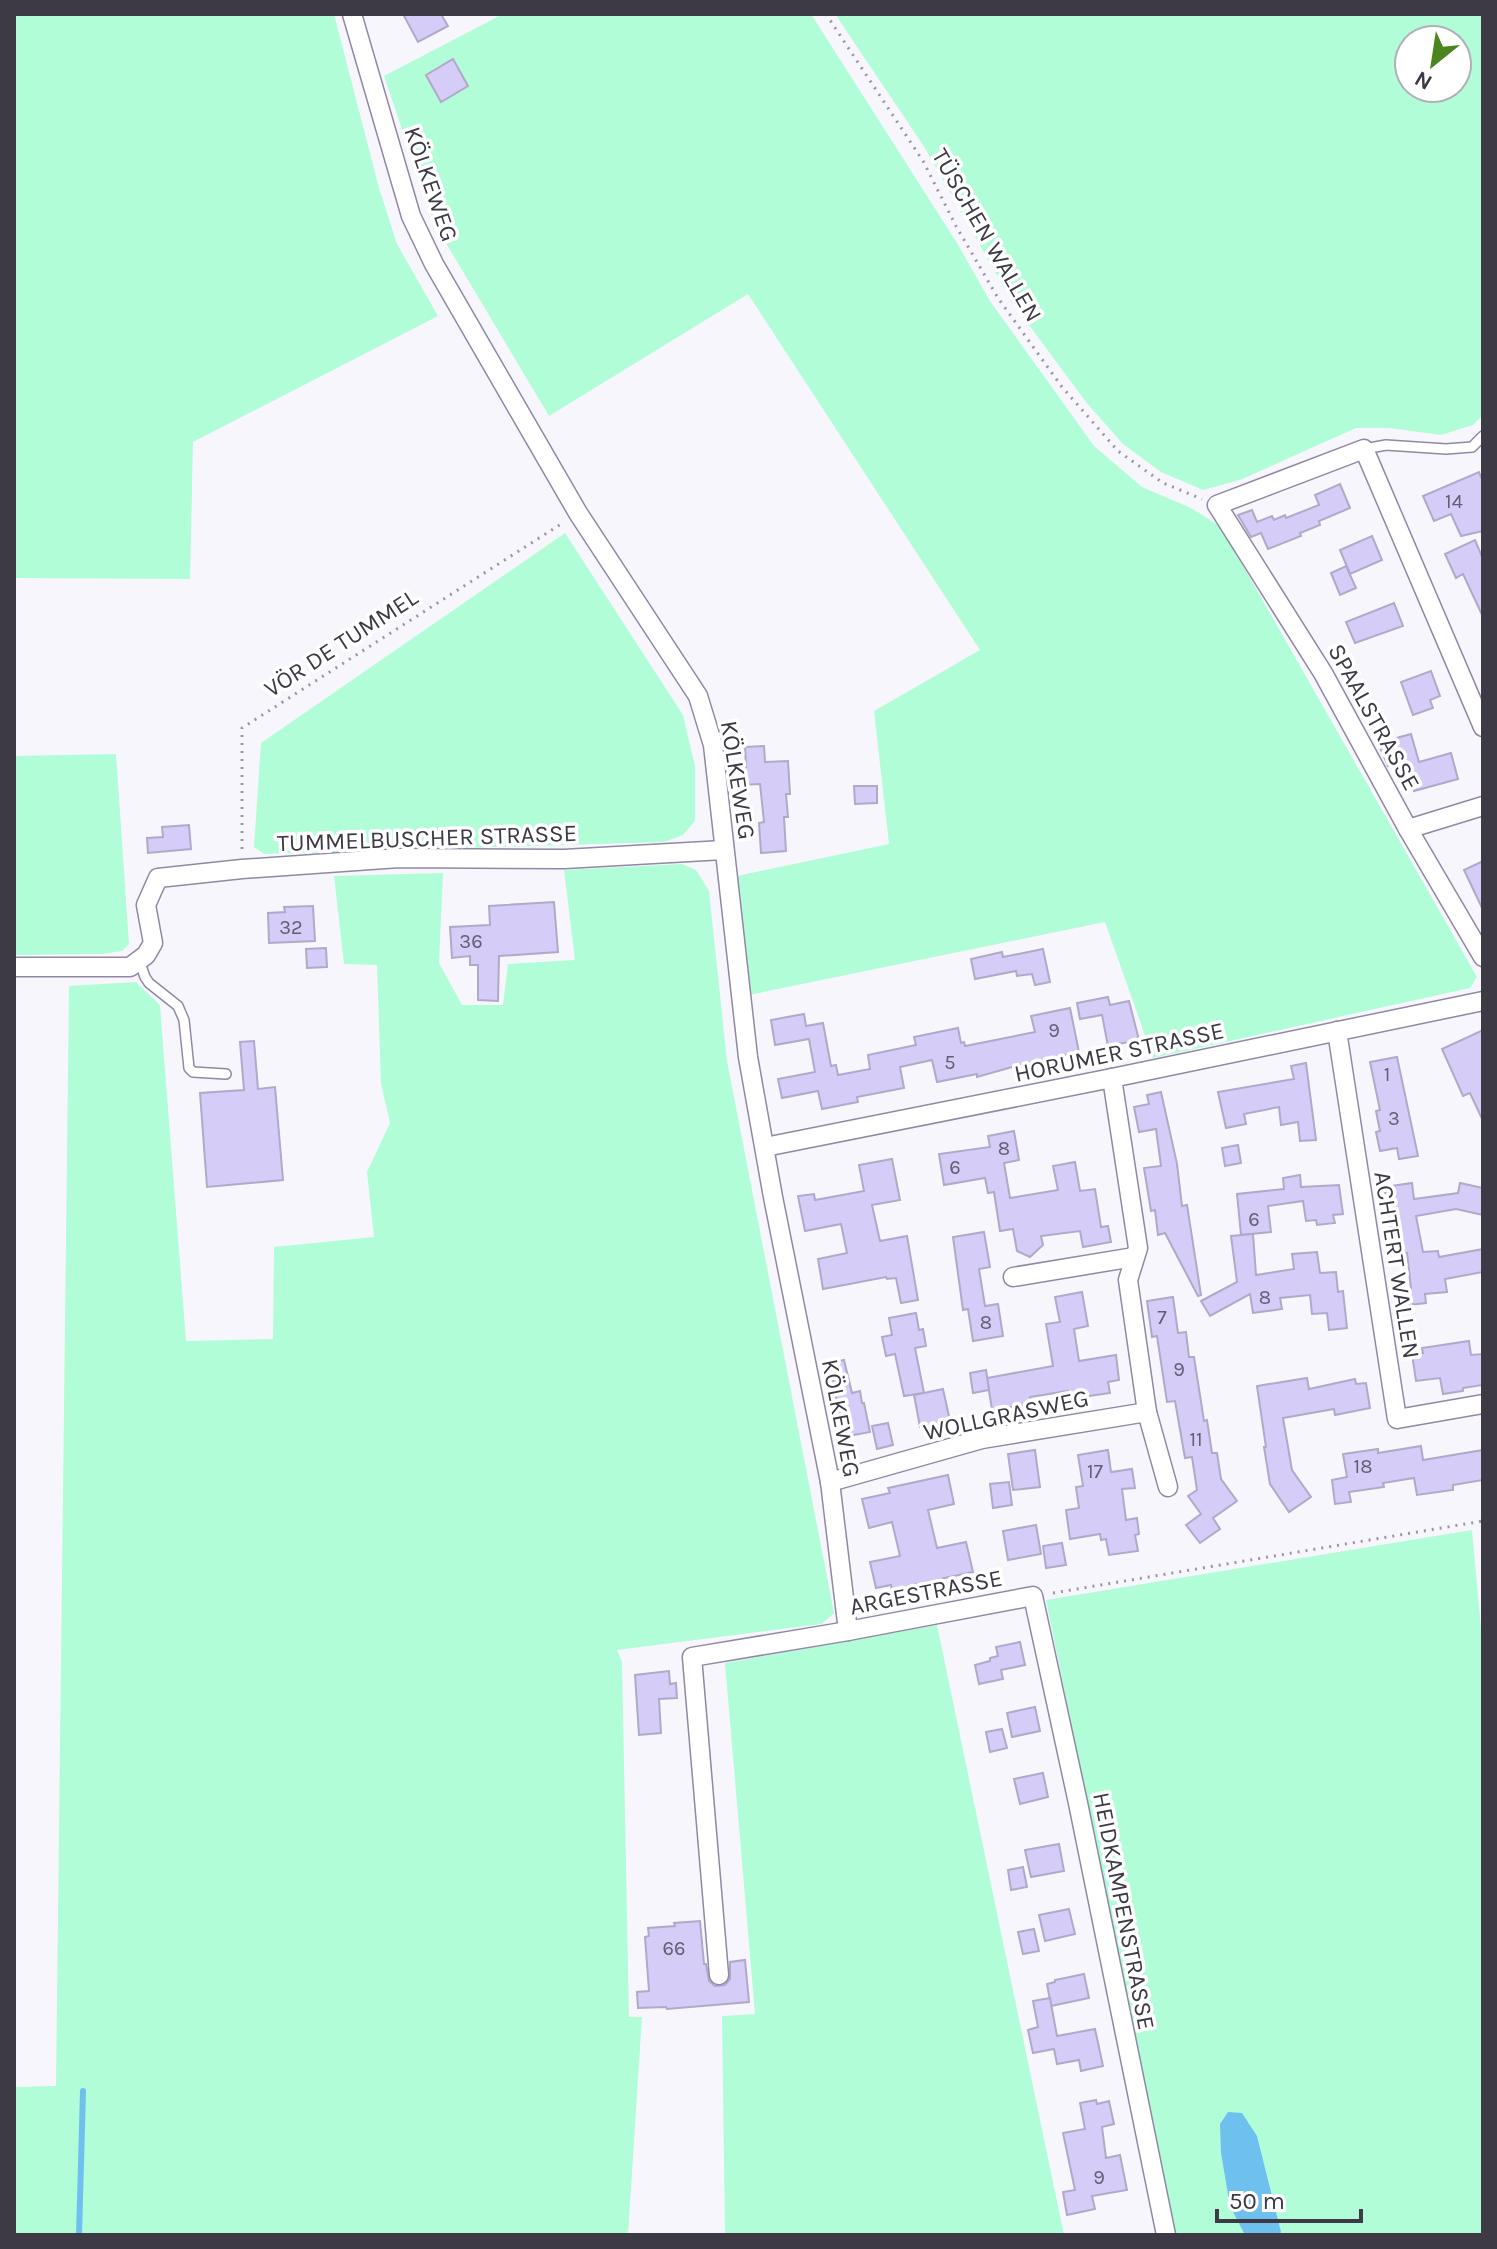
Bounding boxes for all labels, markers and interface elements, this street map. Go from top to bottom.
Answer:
north arrow [1393,24,1473,104]
text: N [1410,65,1437,96]
street label: KÖLKEWEG [398,123,464,245]
street label: TÜSCHEN WALLEN [926,143,1048,327]
house number: 14 [1445,490,1463,513]
street label: VÖR DE TUMMEL [259,583,424,703]
street label: SPAALSTRASSE [1322,639,1426,795]
street label: KÖLKEWEG [715,719,761,841]
street label: TUMMELBUSCHER STRASSE [276,819,578,857]
house number: 32 [279,916,303,939]
house number: 36 [459,930,483,953]
street label: HORUMER STRASSE [1012,1016,1226,1088]
house number: 9 [1048,1019,1060,1042]
house number: 5 [944,1051,956,1074]
house number: 1 [1384,1063,1390,1086]
house number: 3 [1388,1107,1400,1130]
house number: 8 [998,1137,1010,1160]
house number: 6 [949,1156,961,1179]
street label: ACHTERT WALLEN [1368,1169,1426,1361]
house number: 6 [1248,1208,1260,1231]
house number: 8 [1259,1286,1271,1309]
house number: 7 [1157,1306,1167,1329]
house number: 8 [980,1311,992,1334]
street label: KÖLKEWEG [816,1357,866,1479]
house number: 9 [1173,1358,1185,1381]
street label: WOLLGRASWEG [921,1384,1091,1446]
house number: 11 [1189,1428,1203,1451]
house number: 18 [1354,1455,1372,1478]
house number: 17 [1087,1460,1104,1483]
street label: ARGESTRASSE [847,1563,1005,1621]
street label: HEIDKAMPENSTRASSE [1087,1790,1161,2032]
house number: 66 [663,1937,685,1960]
house number: 9 [1093,2166,1105,2189]
scale bar [1217,2173,1361,2223]
text: 50 m [1229,2187,1285,2215]

